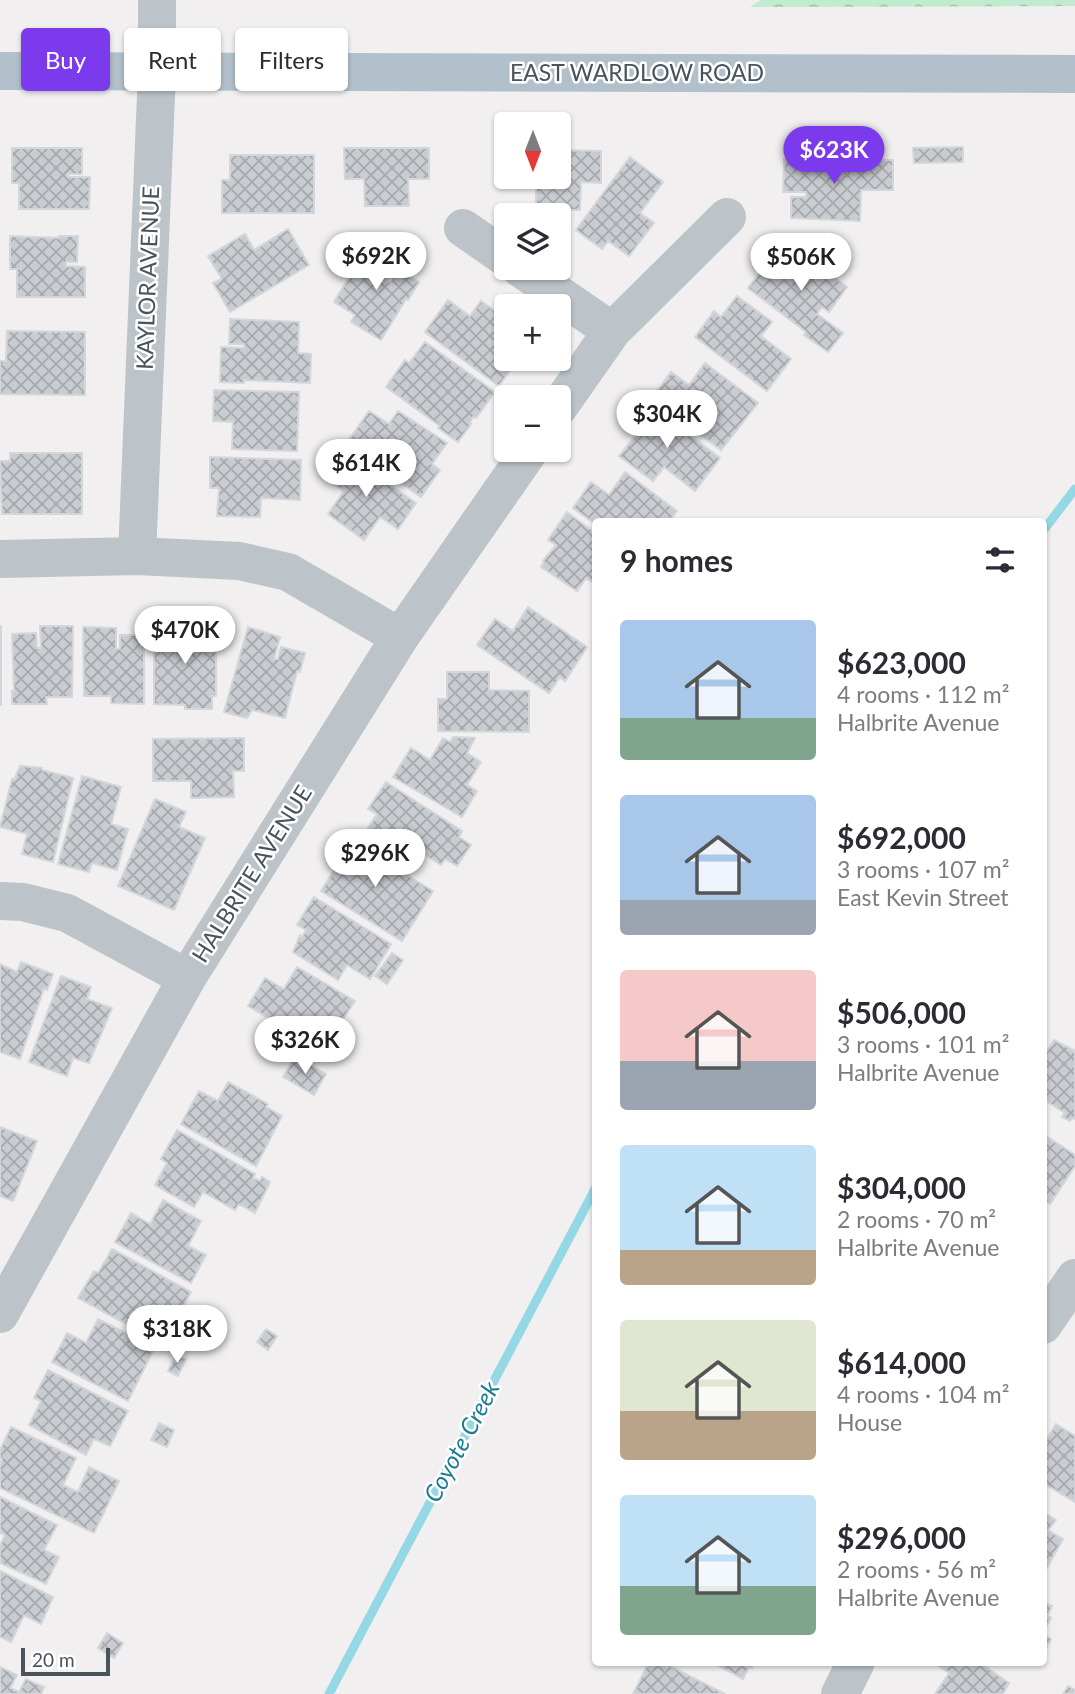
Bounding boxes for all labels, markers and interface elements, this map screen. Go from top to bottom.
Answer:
chip: Buy [21,28,110,91]
chip: Rent [124,28,221,91]
chip: Filters [235,28,348,91]
street label: EAST WARDLOW ROAD [510,58,764,86]
north arrow [494,112,570,189]
map controls [494,112,571,462]
pin: $623K [785,127,883,186]
text: $623K [799,135,869,163]
street label: KAYLOR AVENUE [130,186,164,370]
button: layers [494,203,571,280]
pin: $692K [327,232,425,292]
pin: $506K [752,233,850,293]
text: $692K [341,241,411,269]
text: $506K [766,242,836,270]
button: + [494,294,571,371]
button: − [494,385,571,462]
pin: $304K [618,391,716,450]
text: $304K [632,399,702,427]
pin: $614K [317,440,415,499]
text: $614K [331,448,401,476]
icon: filters [981,541,1019,579]
text: 9 homes [620,542,733,578]
pin: $470K [136,606,234,666]
text: $470K [150,615,220,643]
text: $623,000 [837,644,966,680]
icon: home [676,648,760,732]
text: 4 rooms · 112 m² [837,680,1009,708]
text: Halbrite Avenue [837,708,999,736]
street label: HALBRITE AVENUE [185,780,317,967]
text: $692,000 [837,819,966,855]
icon: home [676,823,760,907]
pin: $296K [326,830,424,889]
text: $296K [340,838,410,866]
text: 3 rooms · 107 m² [837,855,1009,883]
text: East Kevin Street [837,883,1009,911]
text: $506,000 [837,994,966,1030]
icon: home [676,998,760,1082]
pin: $326K [256,1016,354,1076]
text: $326K [270,1025,340,1053]
text: 3 rooms · 101 m² [837,1030,1009,1058]
text: Halbrite Avenue [837,1058,999,1086]
text: $304,000 [837,1169,966,1205]
icon: home [676,1173,760,1257]
text: 2 rooms · 70 m² [837,1205,996,1233]
text: Halbrite Avenue [837,1233,999,1261]
pin: $318K [128,1306,226,1365]
text: $318K [142,1314,212,1342]
text: $614,000 [837,1344,966,1380]
icon: home [676,1348,760,1432]
water label: Coyote Creek [417,1375,505,1507]
text: 4 rooms · 104 m² [837,1380,1009,1408]
text: House [837,1408,902,1436]
text: $296,000 [837,1519,966,1555]
icon: home [676,1523,760,1607]
text: 2 rooms · 56 m² [837,1555,996,1583]
text: Halbrite Avenue [837,1583,999,1611]
scale bar [21,1645,110,1677]
text: 20 m [32,1648,75,1671]

